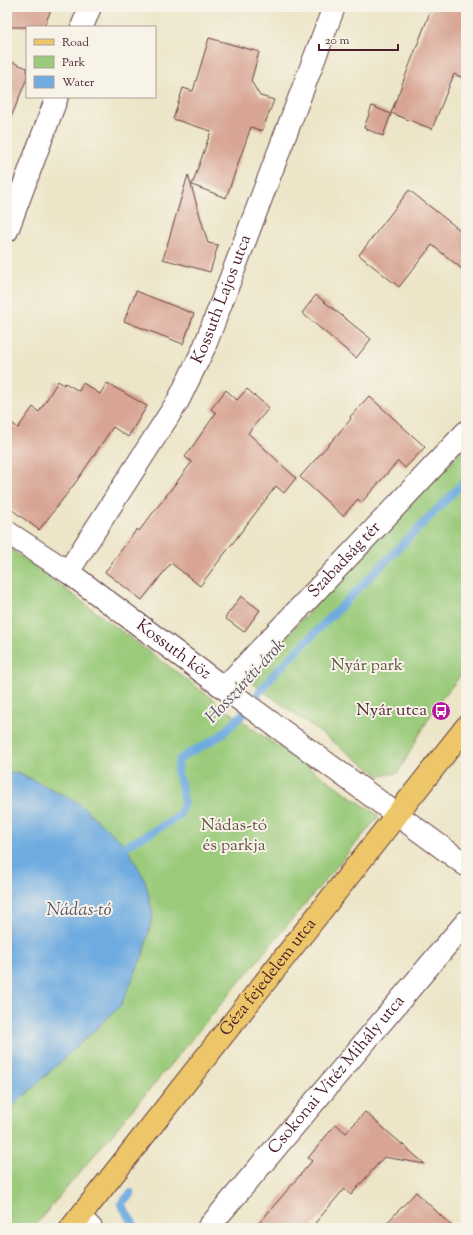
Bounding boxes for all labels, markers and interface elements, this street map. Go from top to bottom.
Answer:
legend [26,26,156,98]
scale bar [319,26,398,52]
text: 20 m [325,32,350,50]
text: Road [62,34,89,52]
text: Park [62,54,85,72]
text: Water [62,74,95,92]
street label: Kossuth Lajos utca [186,231,258,368]
street label: Szabadság tér [303,516,387,604]
street label: Kossuth köz [131,614,216,686]
water label: Hosszúréti-árok [200,634,292,730]
park label: Nyár park [331,654,403,678]
place label: Nyár utca [356,699,427,723]
bus stop icon: Nyár utca [430,700,452,722]
park label: Nádas-tó és parkja [201,814,267,858]
water label: Nádas-tó [46,898,112,924]
street label: Géza fejedelem utca [214,913,323,1042]
street label: Csokonai Vitéz Mihály utca [263,990,411,1160]

